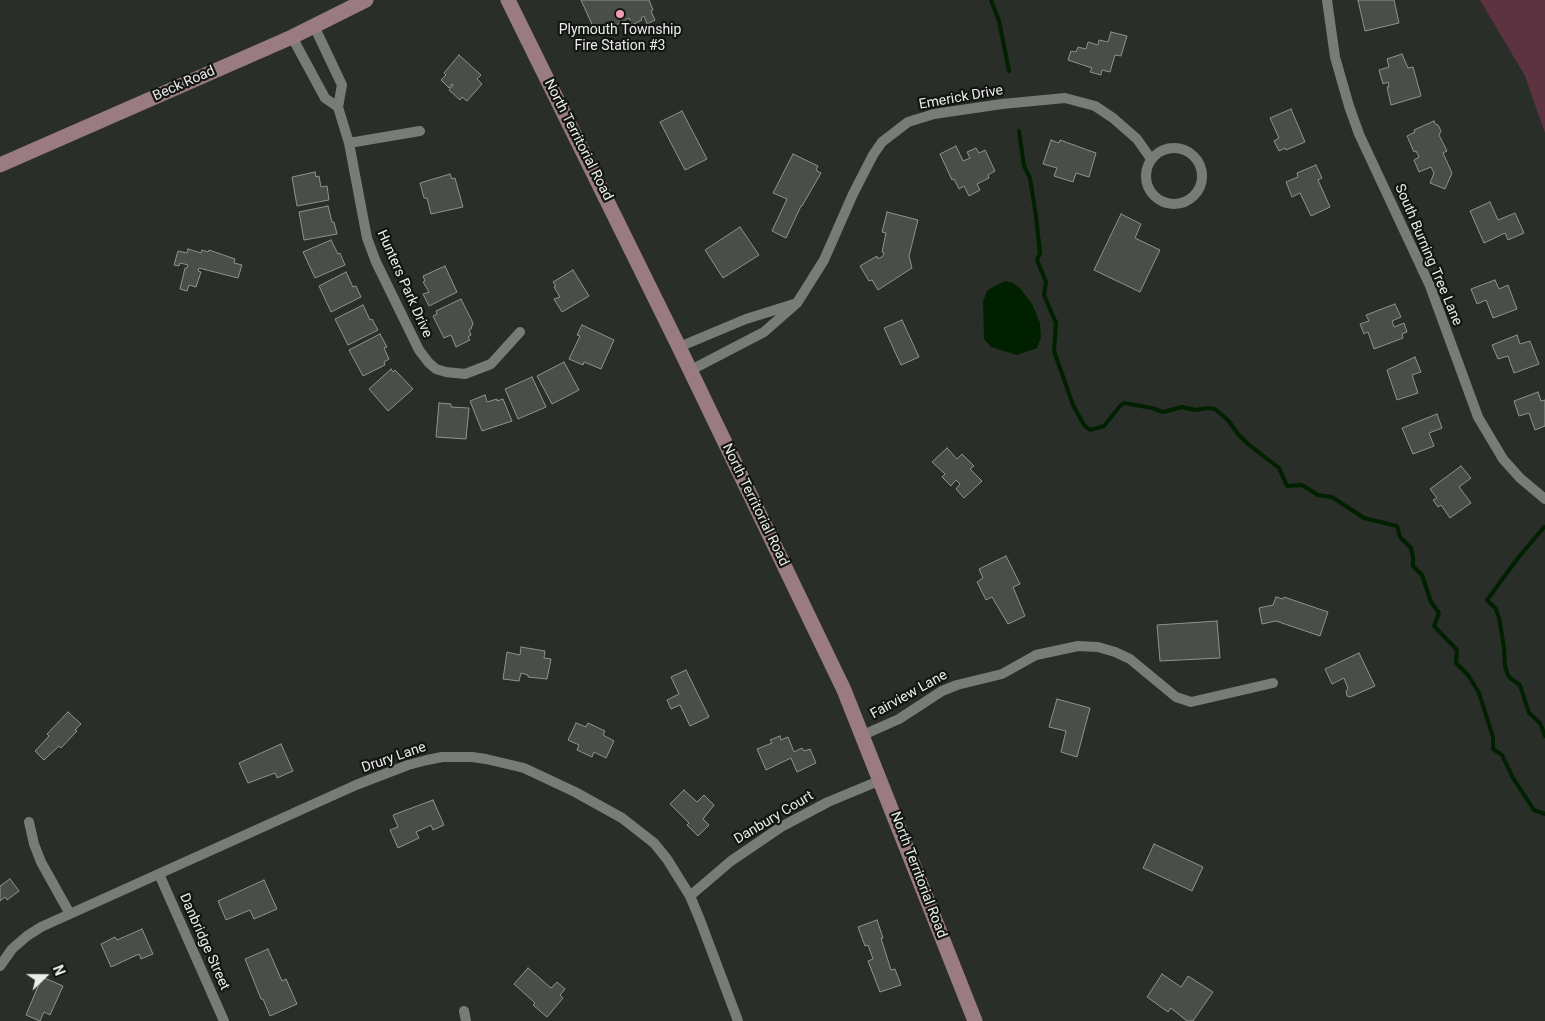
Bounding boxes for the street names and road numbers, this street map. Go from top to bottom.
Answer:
street label: Beck Road [150,63,218,105]
street label: North Territorial Road [540,76,616,204]
street label: Emerick Drive [918,82,1004,114]
street label: South Burning Tree Lane [1391,182,1465,328]
street label: Hunters Park Drive [373,228,435,340]
street label: North Territorial Road [718,441,792,569]
street label: Fairview Lane [868,667,950,723]
street label: Drury Lane [360,739,428,777]
street label: Danbury Court [731,788,817,848]
street label: North Territorial Road [886,809,950,941]
street label: Danbridge Street [175,891,233,993]

